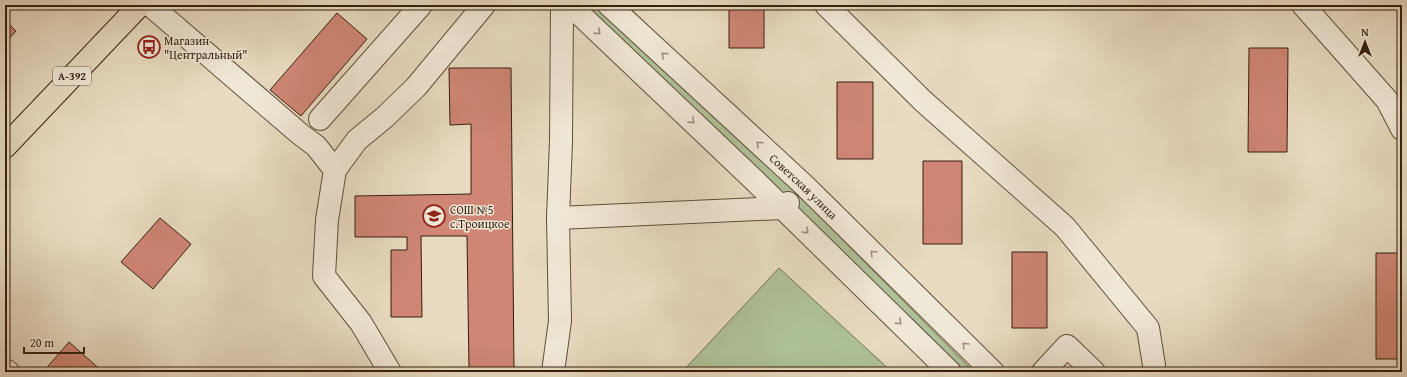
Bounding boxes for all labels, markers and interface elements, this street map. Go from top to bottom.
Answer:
north arrow [1345,22,1385,62]
text: N [1361,24,1369,40]
one-way arrow [593,27,601,35]
place label: Магазин "Центральный" [164,32,248,63]
bus stop icon: Магазин "Центральный" [136,34,162,60]
one-way arrow [661,53,668,60]
road number: А-392 [53,67,91,85]
one-way arrow [687,117,695,124]
one-way arrow [756,141,764,148]
street label: Советская улица [766,149,842,223]
place label: СОШ №5 с.Троицкое [450,201,510,232]
school or university icon: СОШ №5 с.Троицкое [421,203,447,229]
one-way arrow [801,226,809,234]
one-way arrow [870,250,878,258]
one-way arrow [894,317,902,325]
scale bar [24,329,84,355]
text: 20 m [30,334,54,351]
one-way arrow [962,342,970,349]

